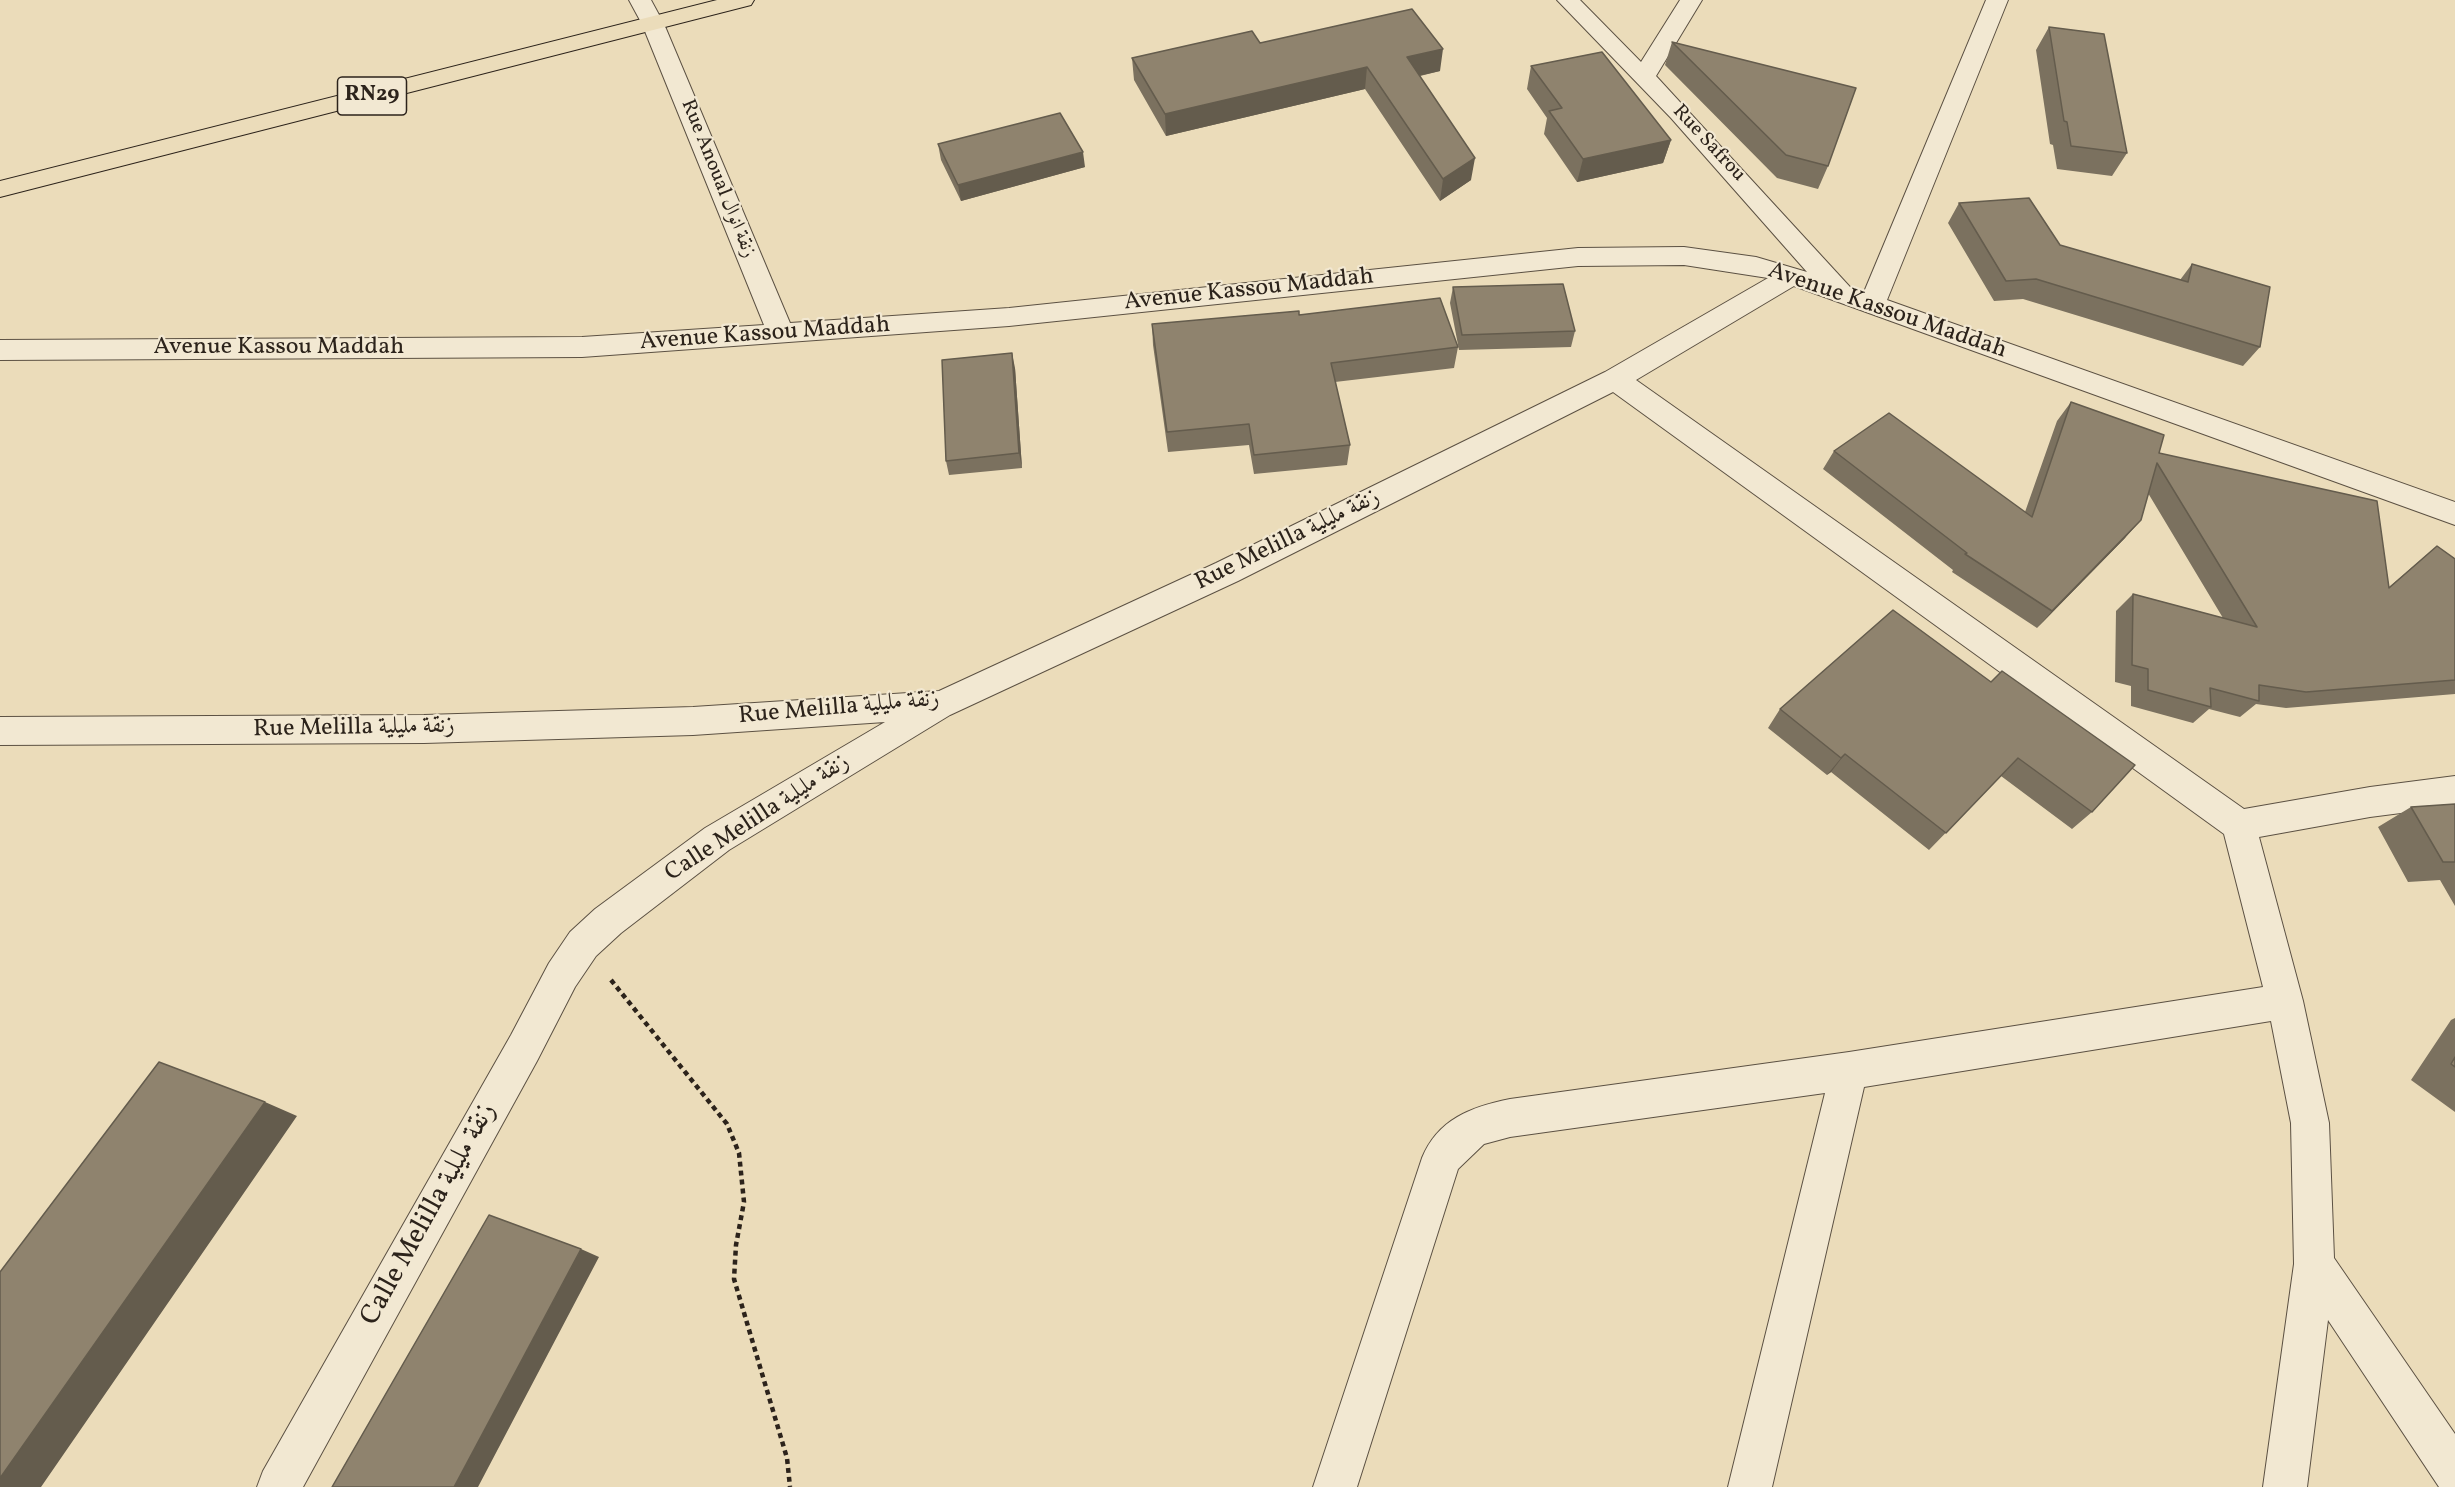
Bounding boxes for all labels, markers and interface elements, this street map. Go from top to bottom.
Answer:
road number: RN29 [338,77,406,115]
street label: Rue Anoual زنقة انوال [674,96,760,262]
street label: Rue Safrou [1666,100,1750,188]
street label: Avenue Kassou Maddah [1764,258,2010,366]
street label: Avenue Kassou Maddah [1123,264,1375,318]
street label: Avenue Kassou Maddah [639,312,891,358]
street label: Avenue Kassou Maddah [154,335,404,363]
street label: Rue Melilla زنقة مليلية [1191,484,1385,598]
street label: Rue Melilla زنقة مليلية [737,686,941,732]
street label: Rue Melilla زنقة مليلية [253,713,455,745]
street label: Calle Melilla زنقة مليلية [661,749,855,889]
street label: Calle Melilla زنقة مليلية [355,1098,505,1332]

